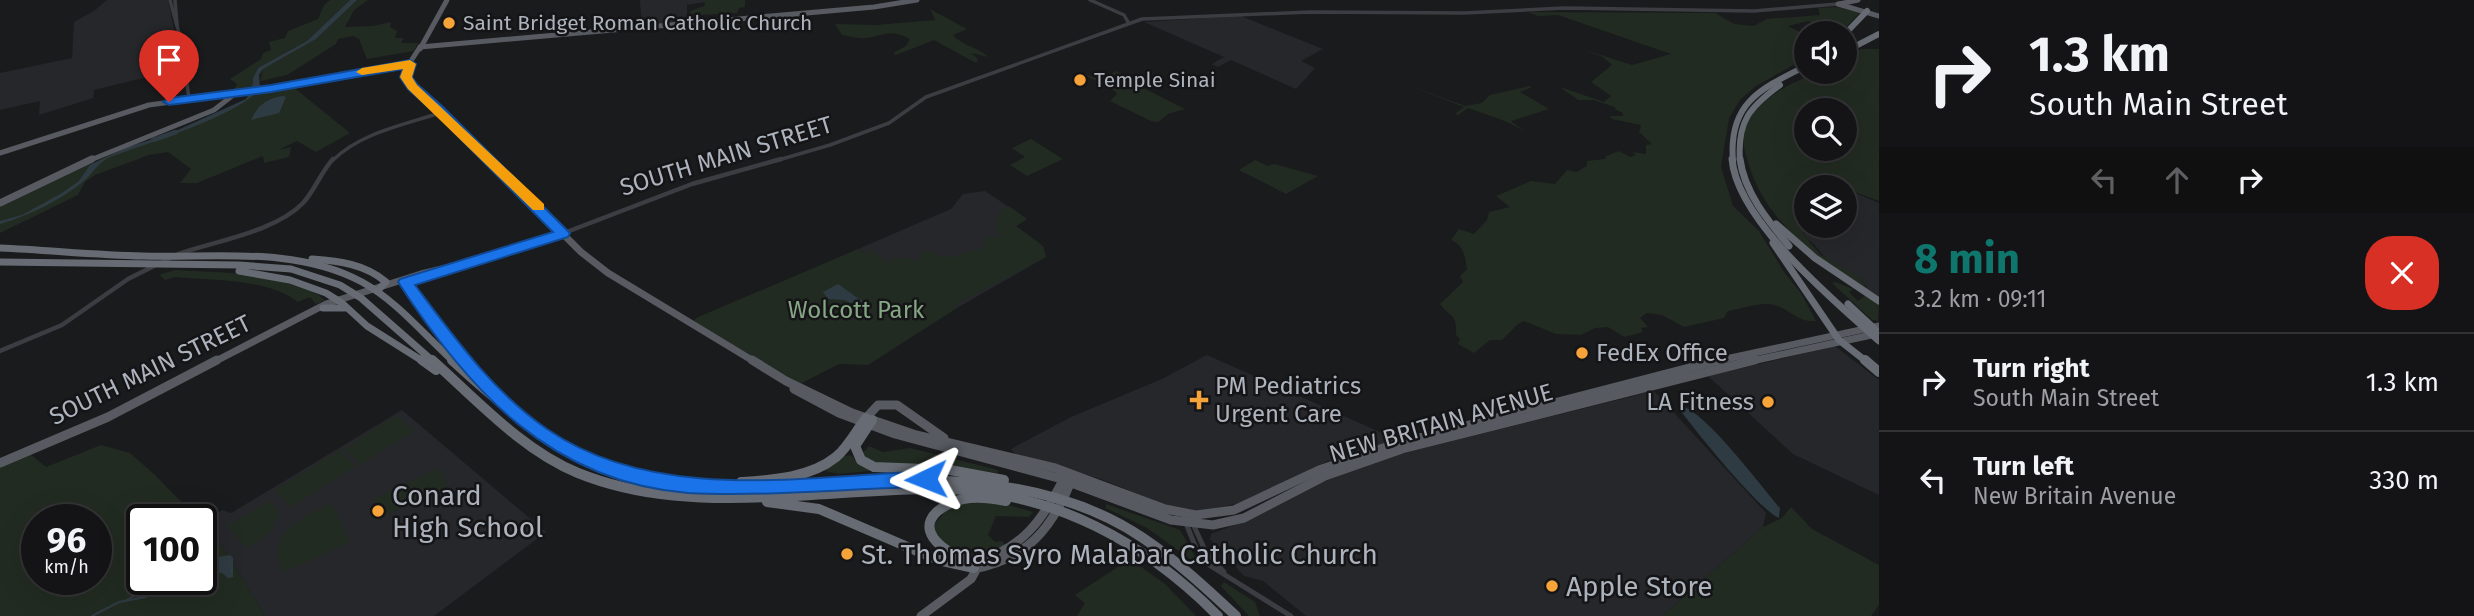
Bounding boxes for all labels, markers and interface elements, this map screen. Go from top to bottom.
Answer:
place label: Saint Bridget Roman Catholic Church [463,10,812,36]
marker: Saint Bridget Roman Catholic Church [441,15,457,31]
map controls [1794,21,1857,238]
button: sound [1794,21,1857,84]
text: 1.3 km [2029,25,2170,84]
icon: right [1914,28,2005,119]
pin [139,30,199,102]
icon: arrive [150,41,188,79]
place label: Temple Sinai [1094,67,1216,93]
marker: Temple Sinai [1072,72,1088,88]
text: South Main Street [2029,85,2288,123]
button: search [1794,98,1857,161]
street label: SOUTH MAIN STREET [616,110,836,202]
icon: left [2085,161,2123,199]
icon: ahead [2158,161,2196,199]
icon: right [2231,161,2269,199]
button: layers [1794,175,1857,238]
text: 8 min [1914,234,2020,284]
button: close [2365,236,2439,310]
text: 3.2 km · 09:11 [1914,285,2047,313]
park label: Wolcott Park [788,296,925,324]
street label: SOUTH MAIN STREET [45,309,256,431]
place label: FedEx Office [1596,339,1728,367]
marker: FedEx Office [1574,345,1590,361]
text: Turn right [1973,353,2090,384]
icon: right [1914,363,1952,401]
text: 1.3 km [2366,367,2439,398]
place label: PM Pediatrics Urgent Care [1215,372,1361,428]
street label: NEW BRITAIN AVENUE [1326,378,1556,468]
text: South Main Street [1973,384,2159,412]
place label: LA Fitness [1646,388,1754,416]
marker: PM Pediatrics Urgent Care [1189,390,1209,410]
marker: LA Fitness [1760,394,1776,410]
position arrow [889,442,963,516]
text: Turn left [1973,451,2074,482]
icon: left [1914,461,1952,499]
text: 330 m [2369,465,2439,496]
place label: Conard High School [392,479,543,544]
text: New Britain Avenue [1973,482,2176,510]
marker: Conard High School [370,503,386,519]
speed limit sign: 100 [126,504,217,595]
text: 96 [47,519,86,561]
place label: St. Thomas Syro Malabar Catholic Church [861,538,1378,571]
marker: St. Thomas Syro Malabar Catholic Church [839,546,855,562]
text: km/h [44,556,89,578]
place label: Apple Store [1566,570,1713,603]
marker: Apple Store [1544,578,1560,594]

